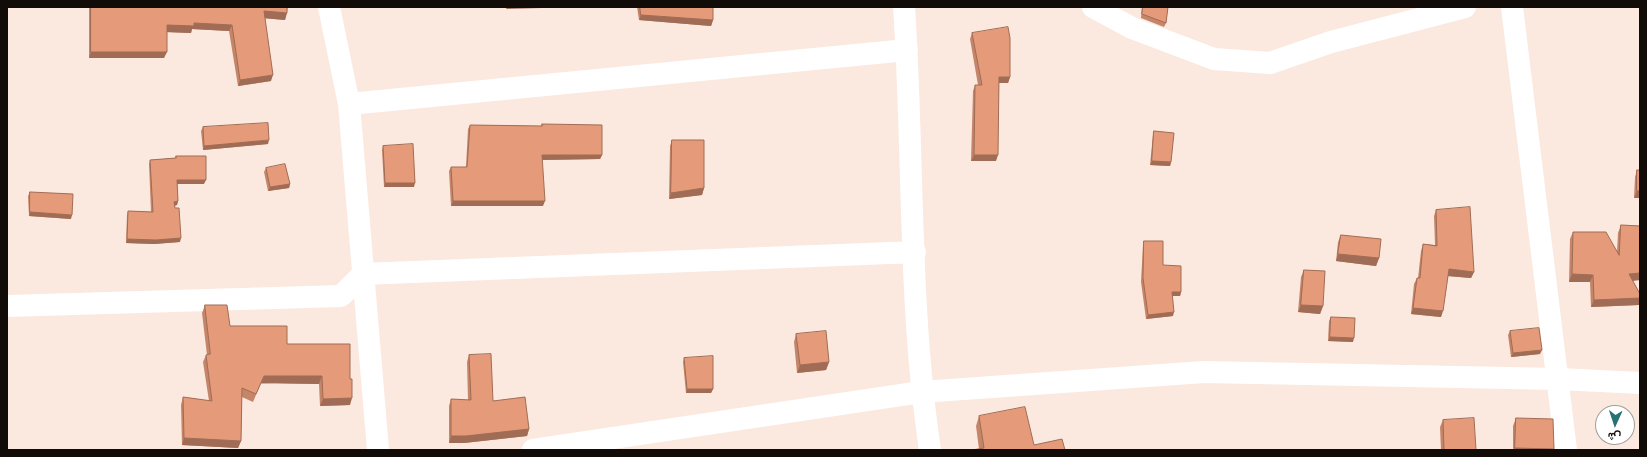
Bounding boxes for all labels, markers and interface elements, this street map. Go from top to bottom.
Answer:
north arrow [1595,405,1635,445]
text: ش [1607,430,1621,443]

